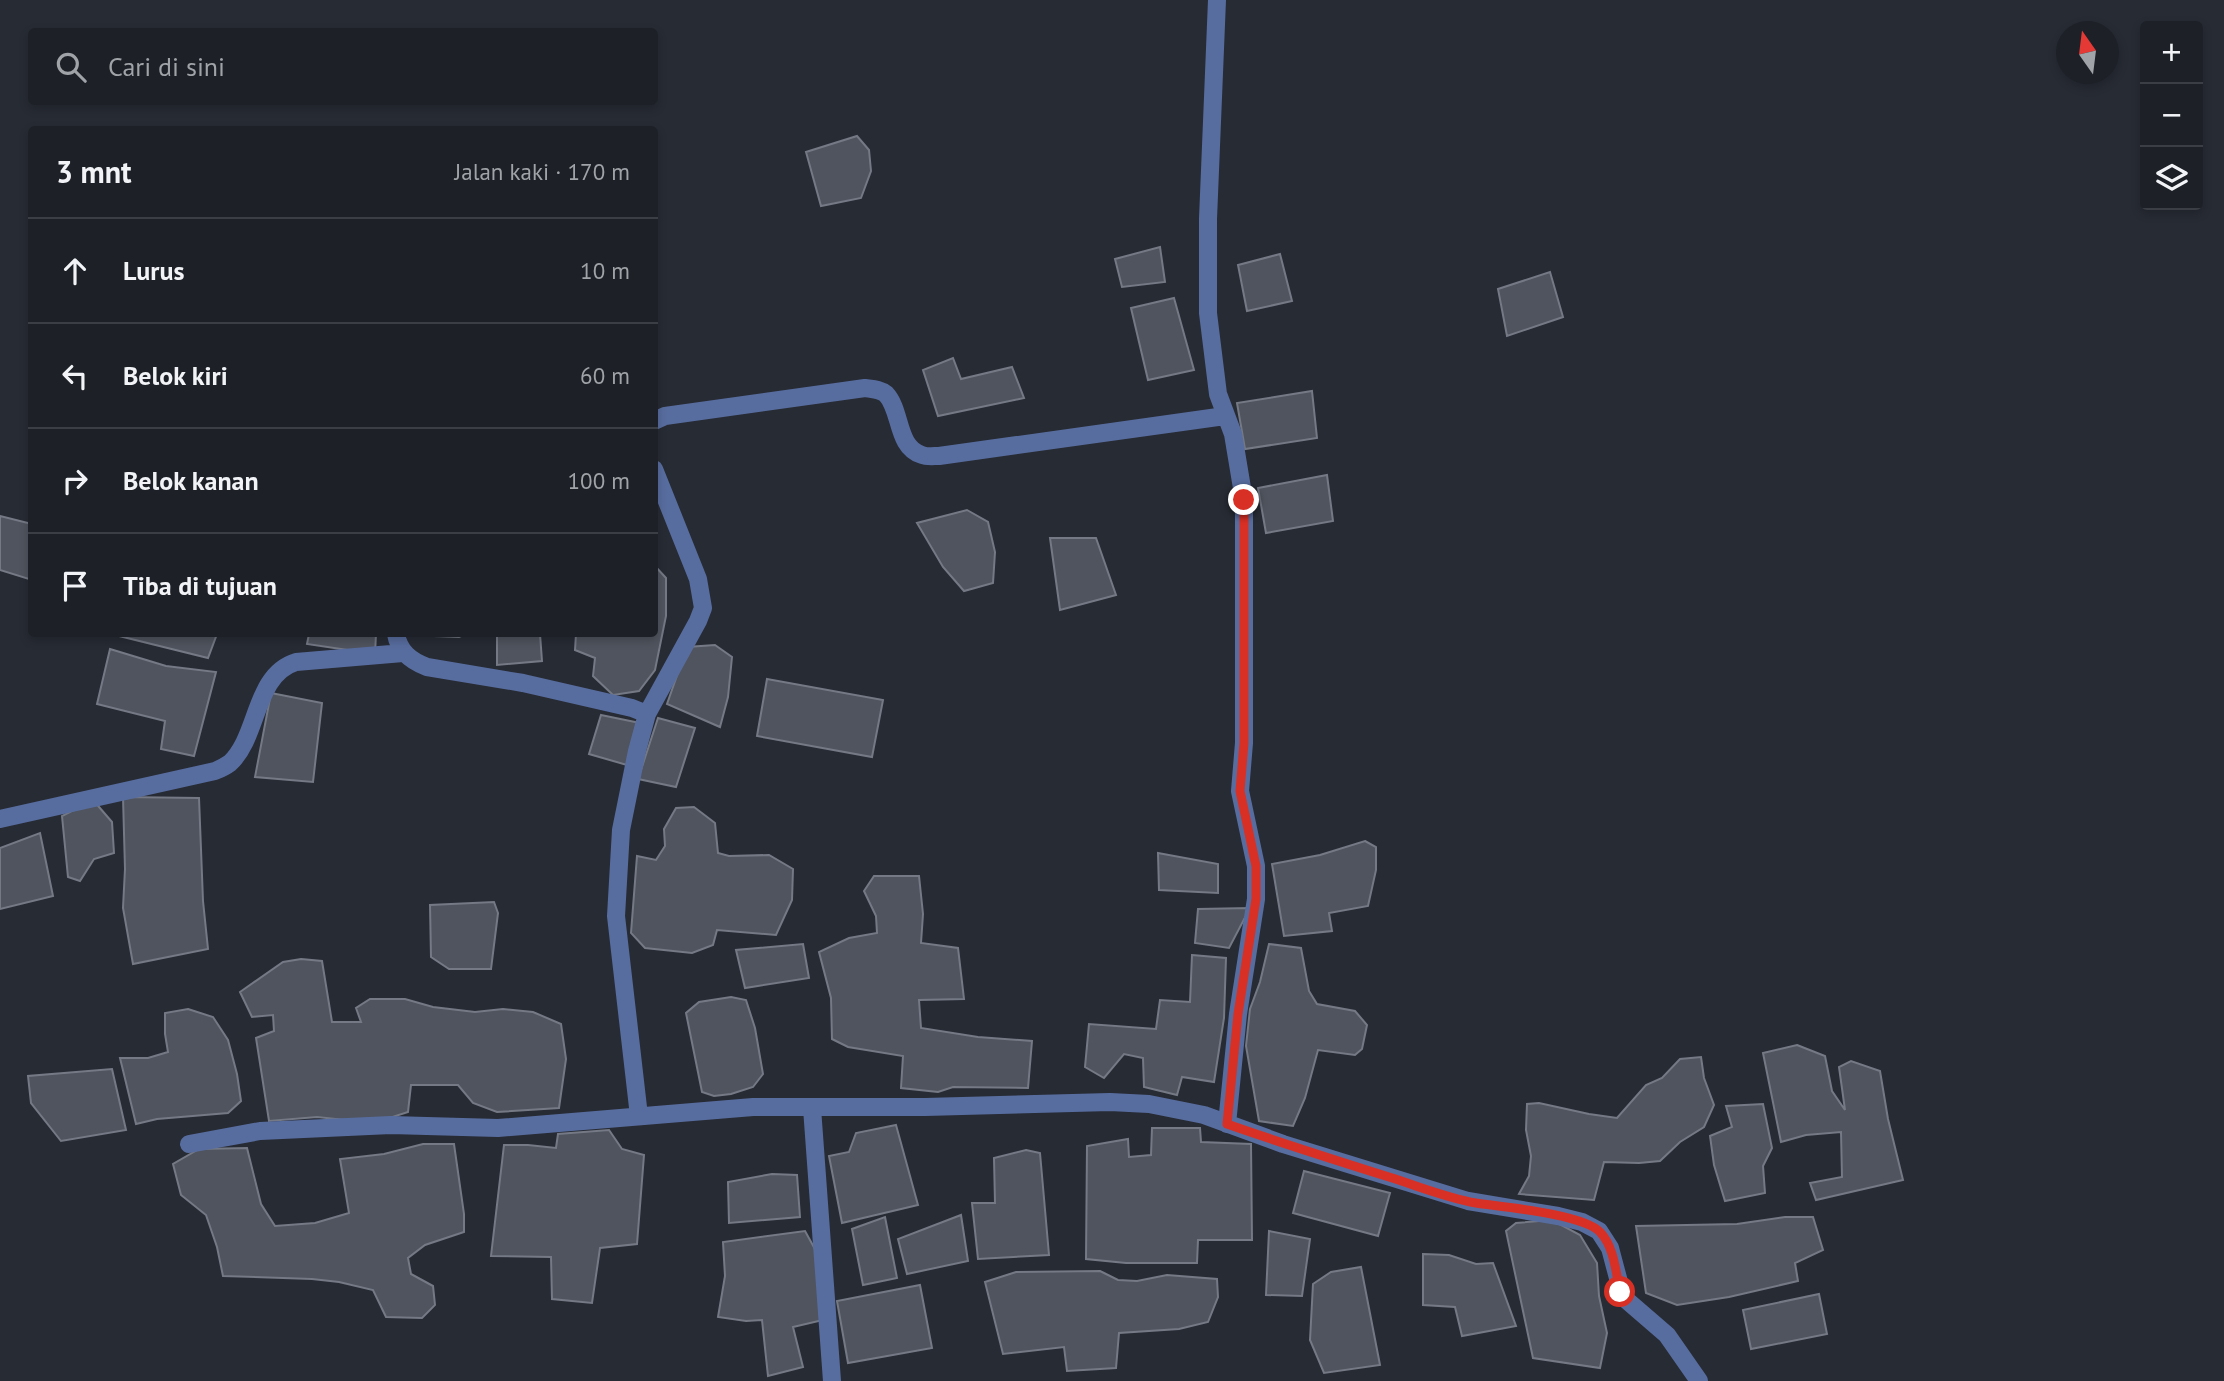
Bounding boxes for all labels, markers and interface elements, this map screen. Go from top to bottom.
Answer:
north arrow [2056,21,2119,84]
map controls [2140,21,2203,210]
button: + [2140,21,2203,84]
search box [28,28,658,105]
icon: search [52,48,90,86]
text: Cari di sini [108,50,225,83]
button: − [2140,84,2203,147]
button: layers [2140,147,2203,210]
text: 3 mnt [56,152,132,191]
text: Jalan kaki · 170 m [455,157,630,186]
icon: ahead [56,252,94,290]
text: Lurus [123,254,184,287]
text: 10 m [580,256,630,285]
icon: left [56,357,94,395]
text: Belok kiri [123,359,228,392]
text: 60 m [580,361,630,390]
icon: right [56,462,94,500]
text: Belok kanan [123,464,259,497]
text: 100 m [568,466,630,495]
route end [1228,484,1259,515]
icon: arrive [56,567,94,605]
text: Tiba di tujuan [123,569,277,602]
route start [1604,1276,1635,1307]

